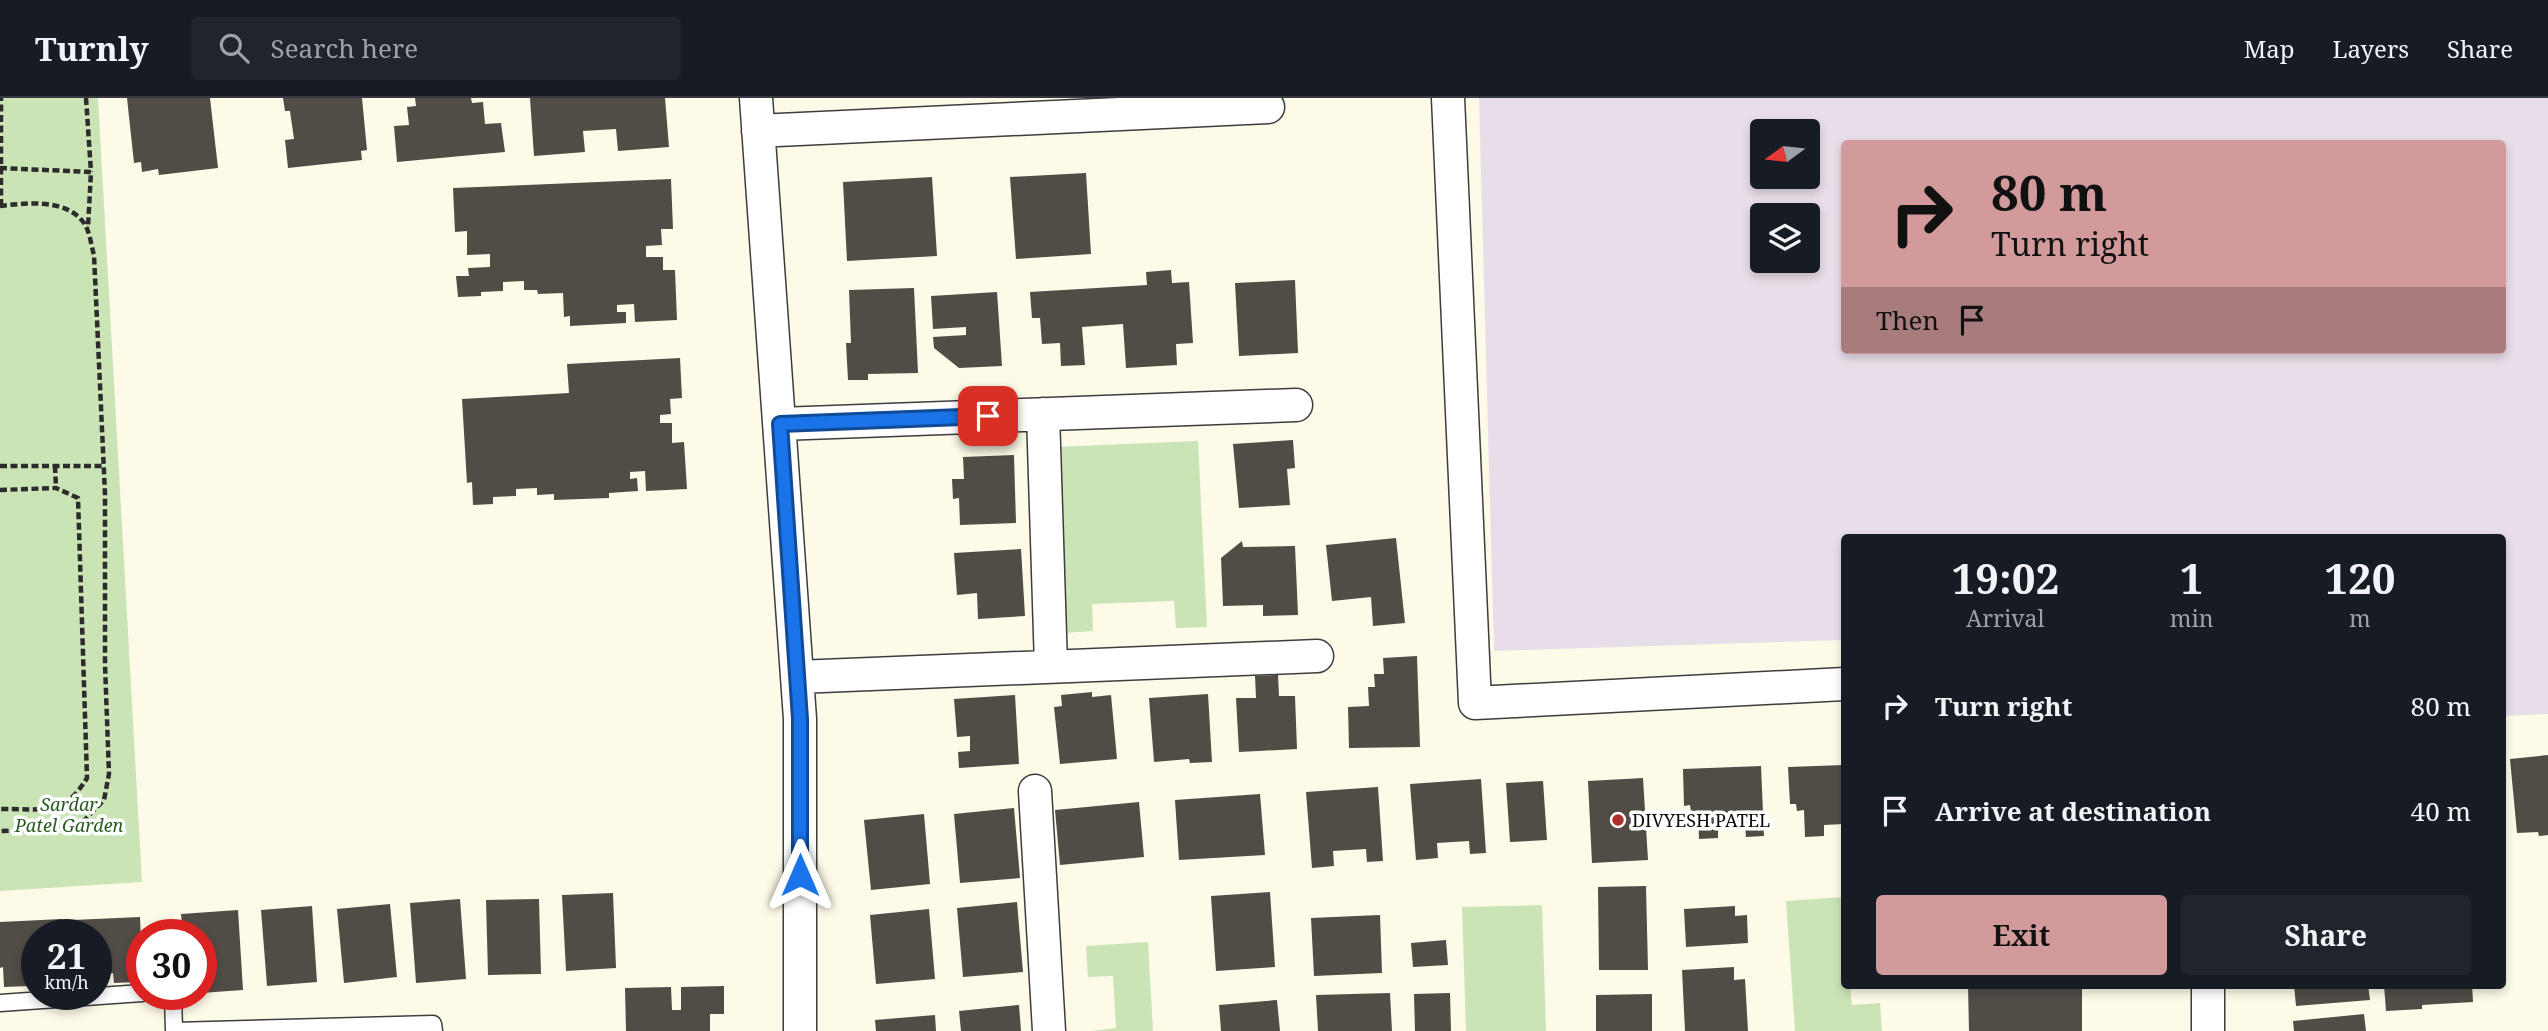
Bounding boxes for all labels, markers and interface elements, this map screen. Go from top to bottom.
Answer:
search box [191,17,681,80]
text: Turnly [35,26,149,71]
icon: search [215,29,253,67]
text: Search here [271,30,418,66]
text: Map [2244,32,2295,65]
text: Layers [2333,32,2409,65]
text: Share [2447,32,2513,65]
north arrow [1750,119,1820,189]
map controls [1750,119,1820,273]
text: 80 m [1991,159,2107,225]
icon: right [1876,168,1967,259]
button: layers [1750,203,1820,273]
text: Turn right [1991,222,2149,265]
icon: arrive [1953,301,1991,339]
text: Then [1876,302,1939,338]
pin [958,386,1018,446]
icon: arrive [969,397,1007,435]
text: 19:02 [1952,549,2059,606]
text: 1 [2180,549,2204,606]
text: 120 [2324,549,2395,606]
text: Arrival [1966,602,2045,634]
text: min [2170,602,2214,634]
text: m [2349,602,2371,634]
icon: right [1876,687,1914,725]
text: Turn right [1935,688,2072,724]
text: 80 m [2411,688,2471,724]
park label: Sardar Patel Garden [14,792,124,837]
icon: arrive [1876,792,1914,830]
text: Arrive at destination [1935,793,2211,829]
text: 40 m [2411,793,2471,829]
place label: DIVYESH PATEL [1632,808,1770,832]
marker: DIVYESH PATEL [1610,812,1626,828]
position arrow [763,838,837,912]
button: Exit [1876,895,2167,975]
button: Share [2181,895,2471,975]
speed limit sign: 30 [126,919,217,1010]
text: 21 [47,932,86,979]
text: km/h [44,970,89,994]

